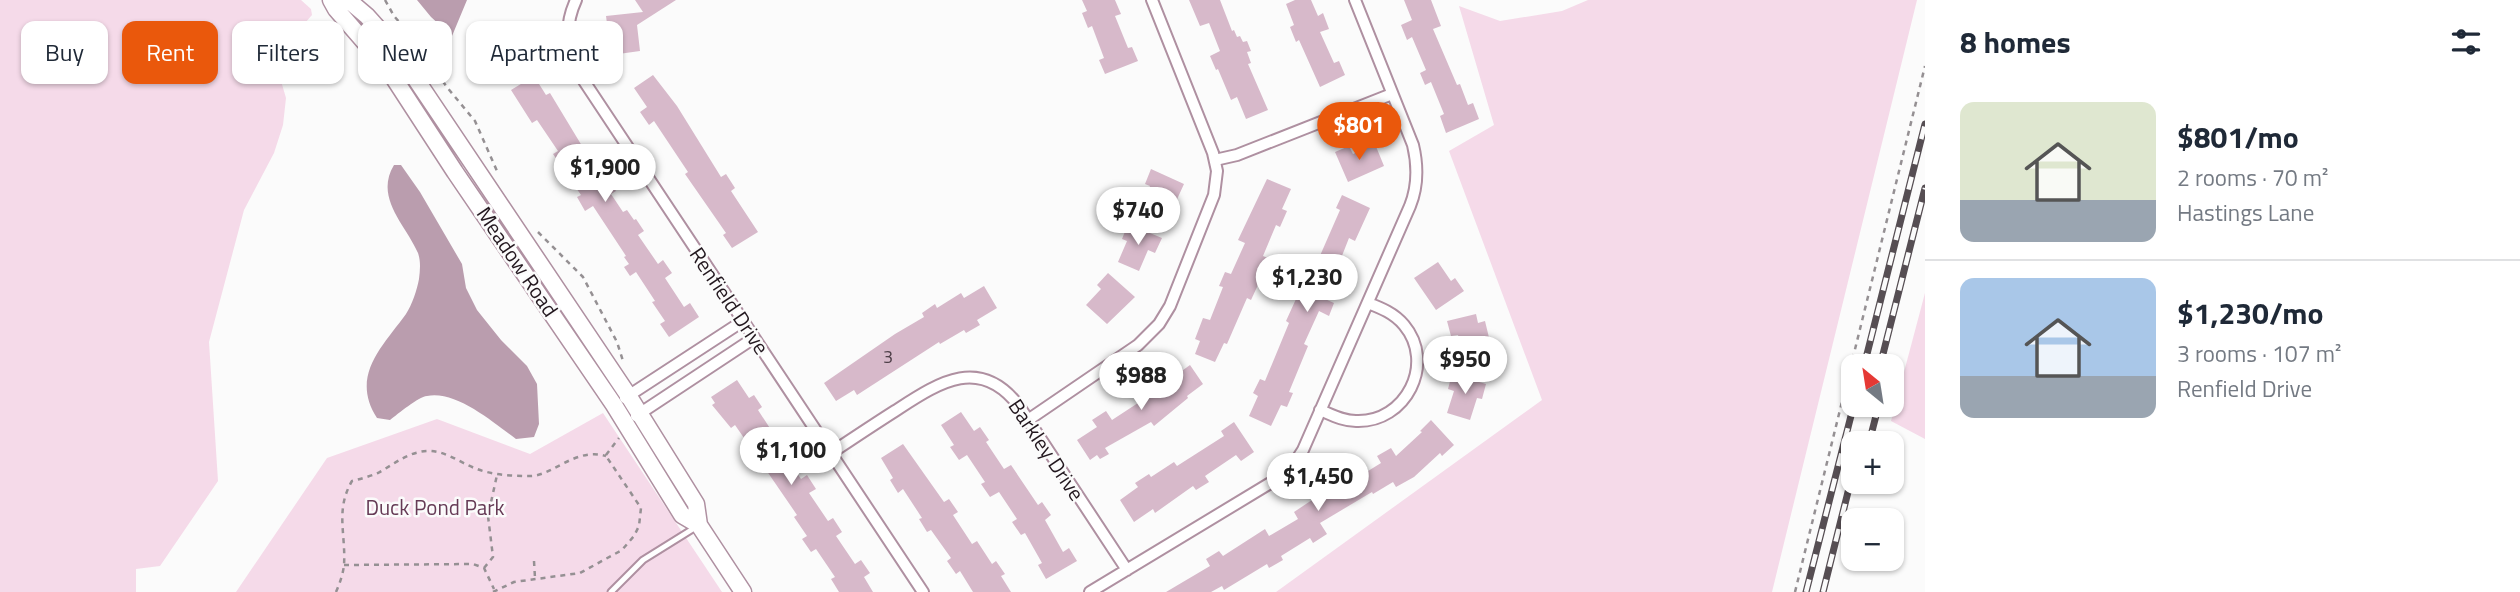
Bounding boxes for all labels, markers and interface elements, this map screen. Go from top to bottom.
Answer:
text: 8 homes [1960,19,2071,65]
chip: Buy [21,21,108,84]
chip: Rent [122,21,218,84]
chip: Filters [232,21,344,84]
chip: New [358,21,452,84]
chip: Apartment [466,21,623,84]
icon: filters [2447,23,2485,61]
pin: $801 [1318,102,1400,162]
text: $801 [1333,107,1385,142]
text: $801/mo [2177,114,2299,160]
icon: home [2016,130,2100,214]
pin: $1,900 [548,144,662,204]
text: $1,900 [570,149,640,184]
text: 2 rooms · 70 m² [2177,160,2328,195]
pin: $740 [1097,188,1179,247]
text: $740 [1112,192,1164,227]
text: Hastings Lane [2177,195,2314,230]
street label: Meadow Road [469,200,567,323]
street label: Renfield Drive [682,240,778,360]
pin: $1,230 [1250,254,1364,314]
text: $1,230 [1272,259,1342,294]
text: $1,230/mo [2177,290,2323,336]
icon: home [2016,306,2100,390]
pin: $950 [1424,336,1506,396]
text: 3 rooms · 107 m² [2177,336,2341,371]
text: $950 [1439,341,1491,376]
house number: 3 [883,343,893,370]
pin: $988 [1100,352,1182,412]
north arrow [1841,354,1904,416]
map controls [1841,354,1904,571]
text: $988 [1115,357,1167,392]
text: Renfield Drive [2177,371,2312,406]
street label: Barkley Drive [1001,392,1093,507]
pin: $1,100 [734,428,848,487]
button: + [1841,431,1904,494]
text: $1,100 [756,432,826,467]
pin: $1,450 [1261,454,1375,513]
text: $1,450 [1283,458,1353,493]
park label: Duck Pond Park [365,491,505,523]
button: − [1841,508,1904,571]

